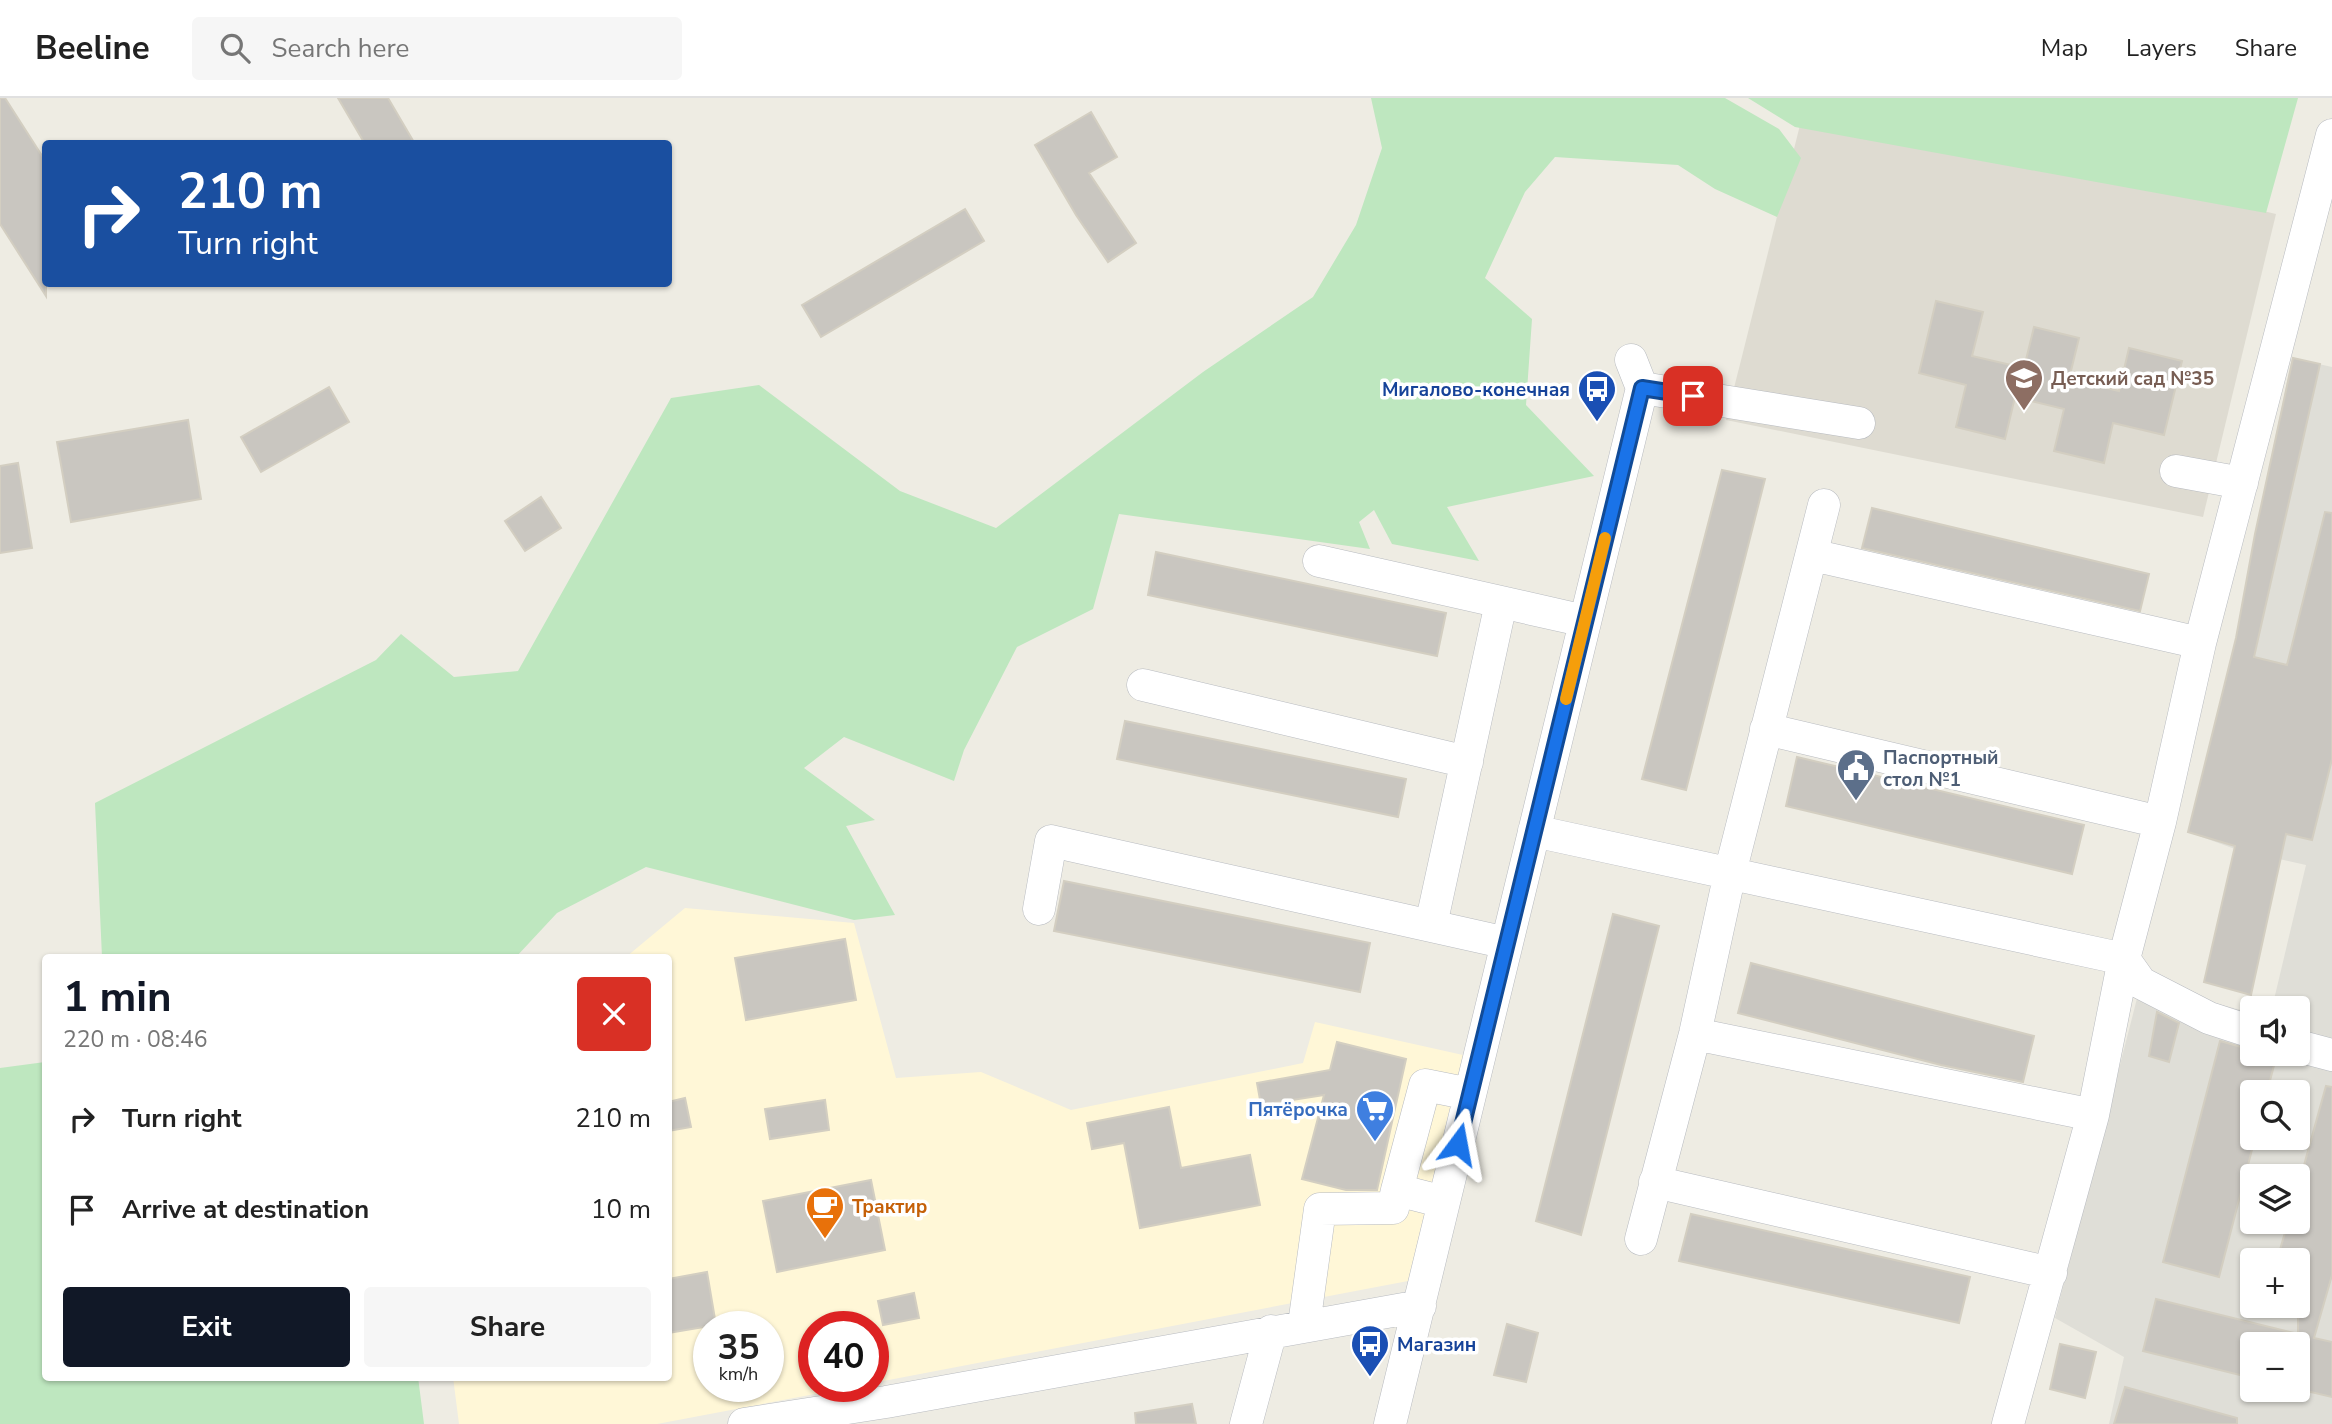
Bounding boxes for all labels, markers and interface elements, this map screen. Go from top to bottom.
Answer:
search box [192,17,682,80]
text: Beeline [35,26,150,71]
icon: search [216,29,254,67]
text: Search here [272,31,409,66]
text: Map [2041,32,2088,64]
text: Layers [2126,32,2197,64]
text: Share [2235,32,2297,64]
text: 210 m [178,158,322,225]
icon: right [63,168,154,259]
text: Turn right [178,222,318,265]
school or university icon: Детский сад №35 [2003,357,2045,412]
pin [1663,366,1723,426]
place label: Детский сад №35 [2051,366,2214,392]
bus stop icon: Мигалово-конечная [1576,368,1618,423]
place label: Мигалово-конечная [1382,377,1570,403]
icon: arrive [1674,377,1712,415]
place label: Паспортный стол №1 [1883,745,1999,793]
public building icon: Паспортный стол №1 [1835,747,1877,802]
text: 1 min [63,969,172,1026]
button: close [577,977,651,1051]
map controls [2240,996,2310,1402]
button: sound [2240,996,2310,1066]
text: 220 m · 08:46 [63,1024,208,1055]
button: search [2240,1080,2310,1150]
supermarket icon: Пятёрочка [1354,1088,1396,1143]
place label: Пятёрочка [1248,1097,1348,1123]
icon: right [63,1100,101,1138]
text: Turn right [122,1101,241,1136]
text: 210 m [575,1101,651,1136]
position arrow [1421,1107,1495,1181]
button: layers [2240,1164,2310,1234]
cafe icon: Трактир [804,1185,846,1240]
icon: arrive [63,1191,101,1229]
text: Arrive at destination [122,1192,369,1227]
text: 10 m [591,1192,651,1227]
place label: Трактир [852,1194,927,1220]
button: + [2240,1248,2310,1318]
button: Exit [63,1287,350,1367]
button: Share [364,1287,651,1367]
speed limit sign: 40 [798,1311,889,1402]
bus stop icon: Магазин [1349,1323,1391,1378]
text: 35 [717,1324,760,1371]
place label: Магазин [1397,1332,1476,1358]
button: − [2240,1332,2310,1402]
text: km/h [719,1362,758,1386]

